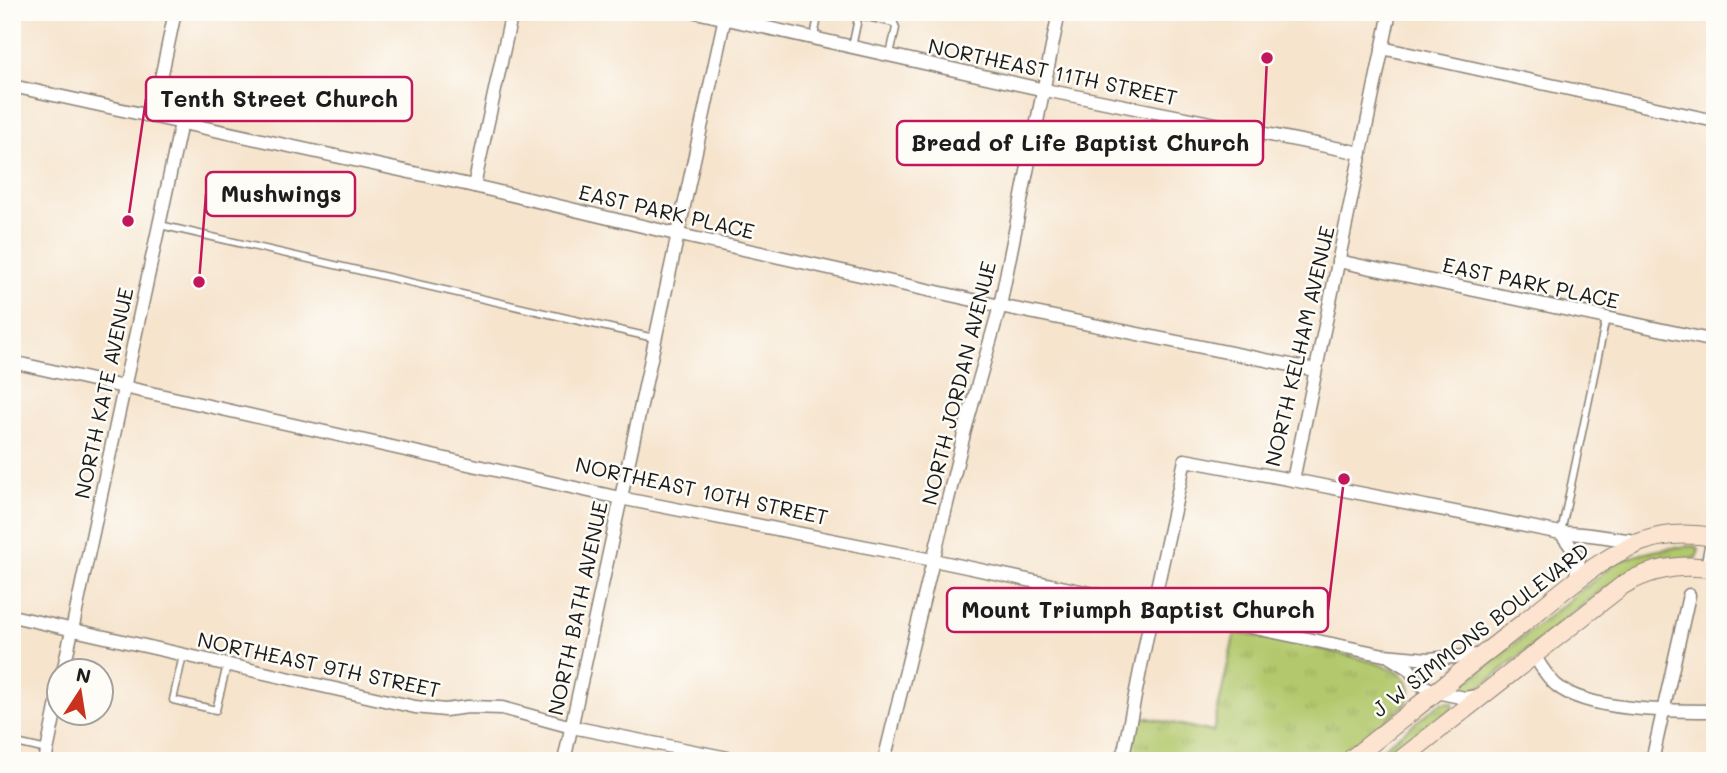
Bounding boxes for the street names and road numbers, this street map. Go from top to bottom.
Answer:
street label: NORTHEAST 11TH STREET [926,31,1180,111]
street label: EAST PARK PLACE [576,178,758,244]
street label: NORTH KELHAM AVENUE [1258,223,1340,469]
street label: EAST PARK PLACE [1440,250,1622,314]
street label: NORTH JORDAN AVENUE [915,258,1001,508]
street label: NORTH KATE AVENUE [67,285,139,501]
street label: NORTHEAST 10TH STREET [573,450,831,530]
street label: NORTH BATH AVENUE [541,498,613,718]
street label: J W SIMMONS BOULEVARD [1366,536,1594,722]
street label: NORTHEAST 9TH STREET [195,625,443,703]

